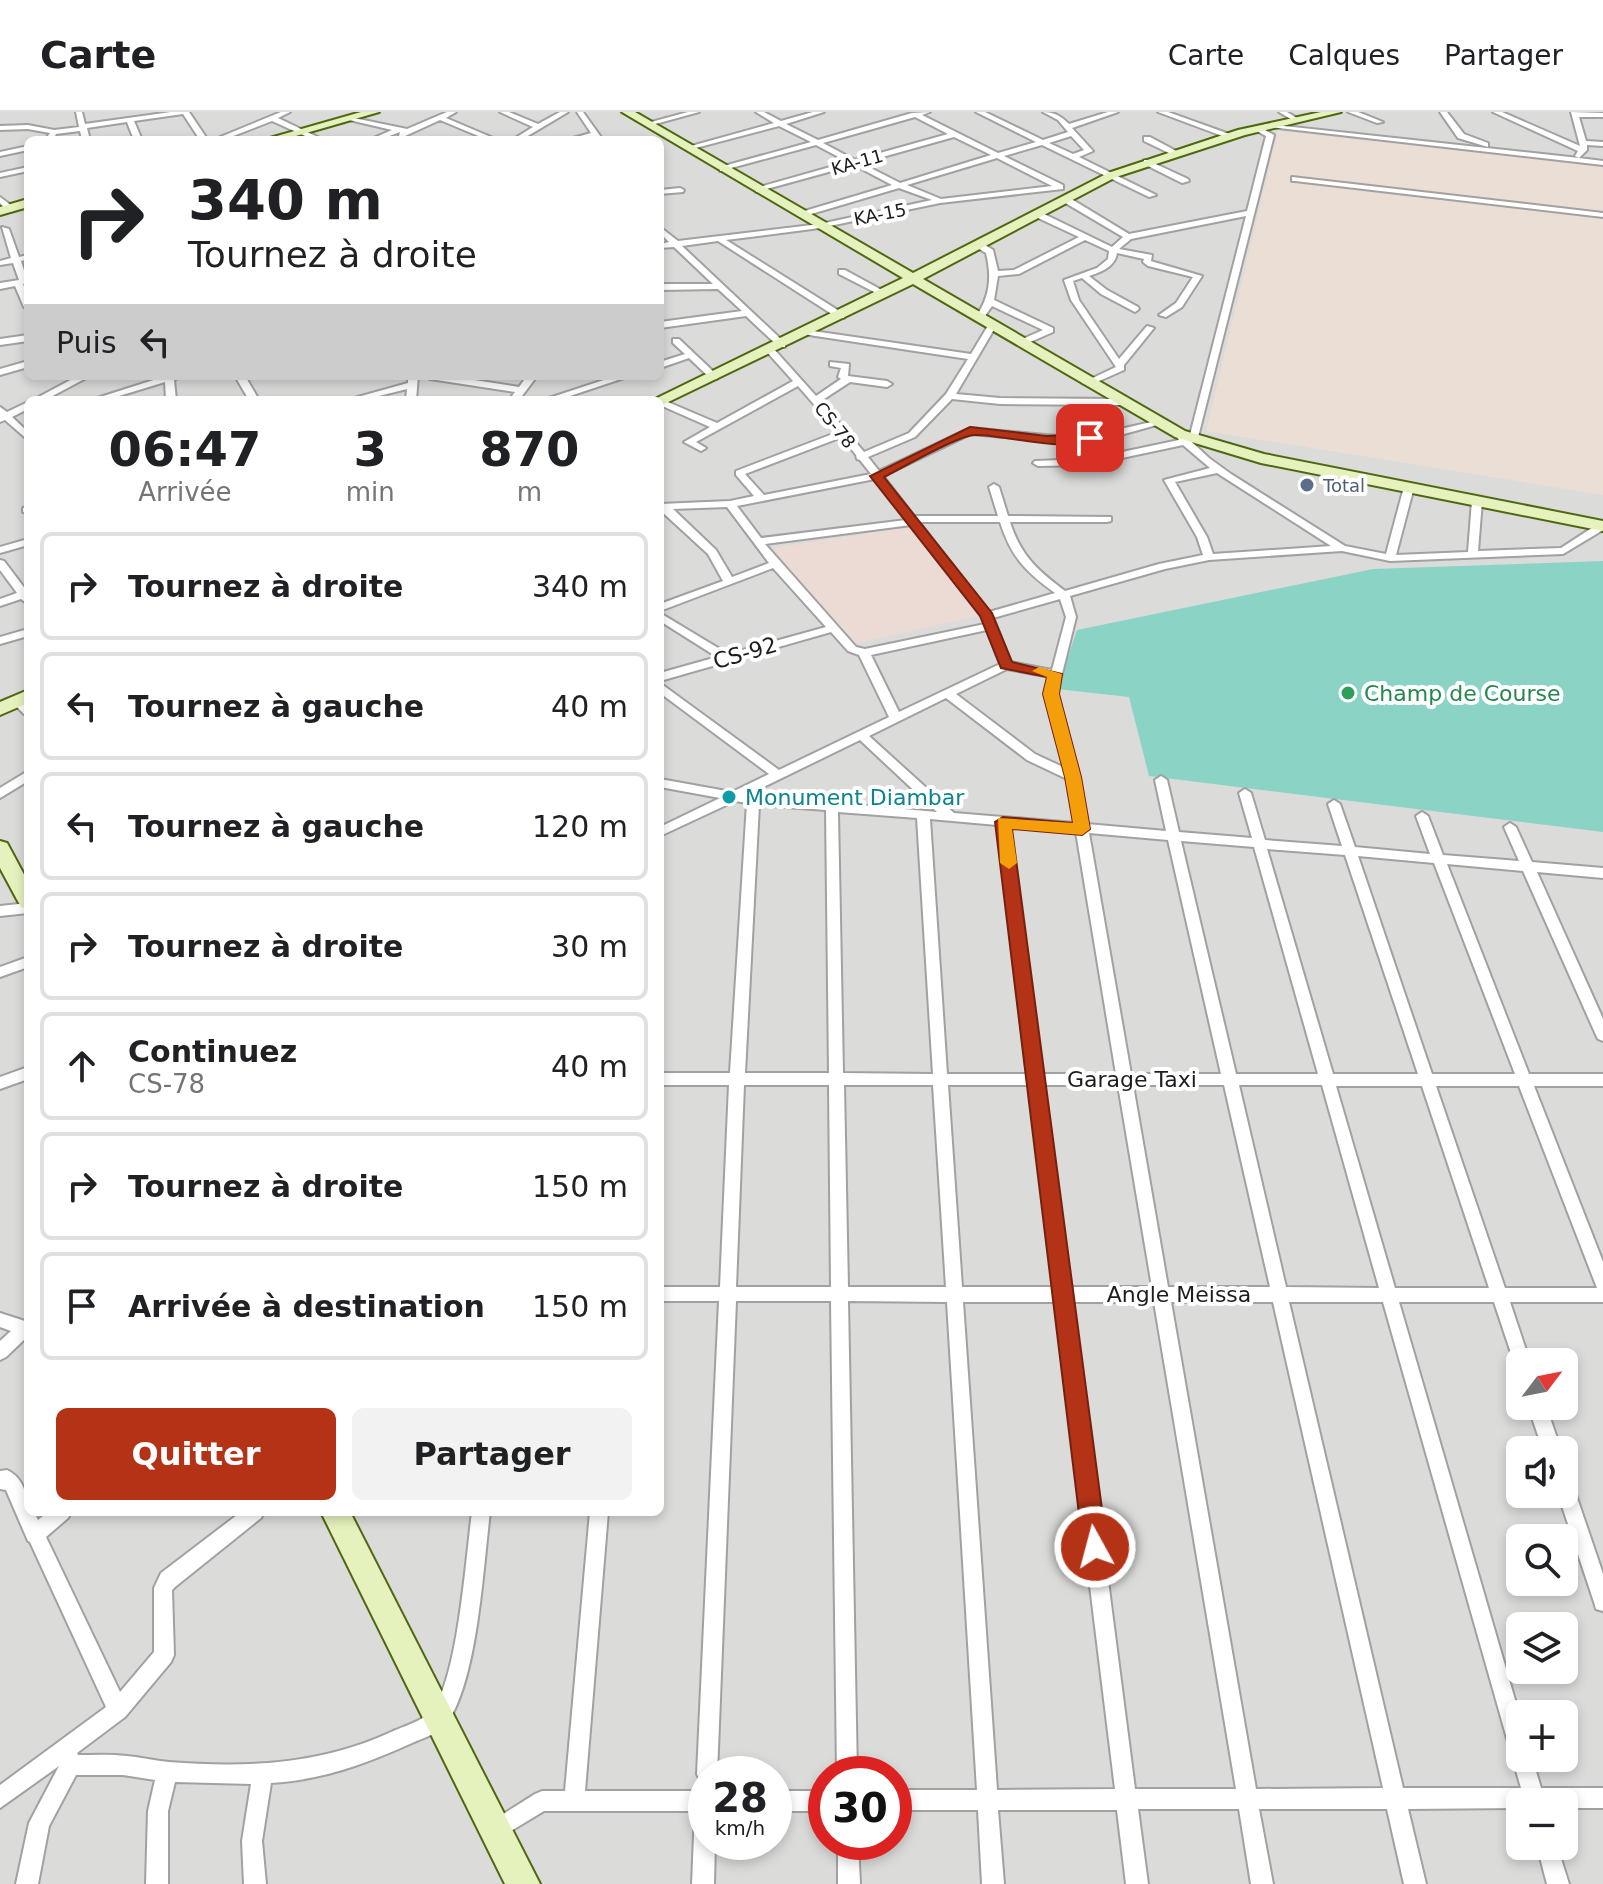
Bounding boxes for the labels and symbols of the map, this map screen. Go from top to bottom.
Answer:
street label: KA-11 [829,145,885,179]
street label: KA-15 [852,199,908,229]
street label: CS-78 [810,398,860,452]
pin [1056,404,1124,472]
place label: Total [1322,475,1365,496]
marker: Total [1298,476,1316,494]
street label: CS-92 [710,632,780,674]
place label: Champ de Course [1364,681,1560,706]
marker: Champ de Course [1339,684,1357,702]
place label: Monument Diambar [745,785,965,810]
marker: Monument Diambar [720,788,738,806]
street label: Garage Taxi [1067,1067,1197,1092]
street label: Angle Meissa [1107,1282,1251,1307]
north arrow [1506,1348,1578,1420]
position arrow [1053,1505,1137,1589]
speed limit sign: 30 [808,1756,912,1860]

